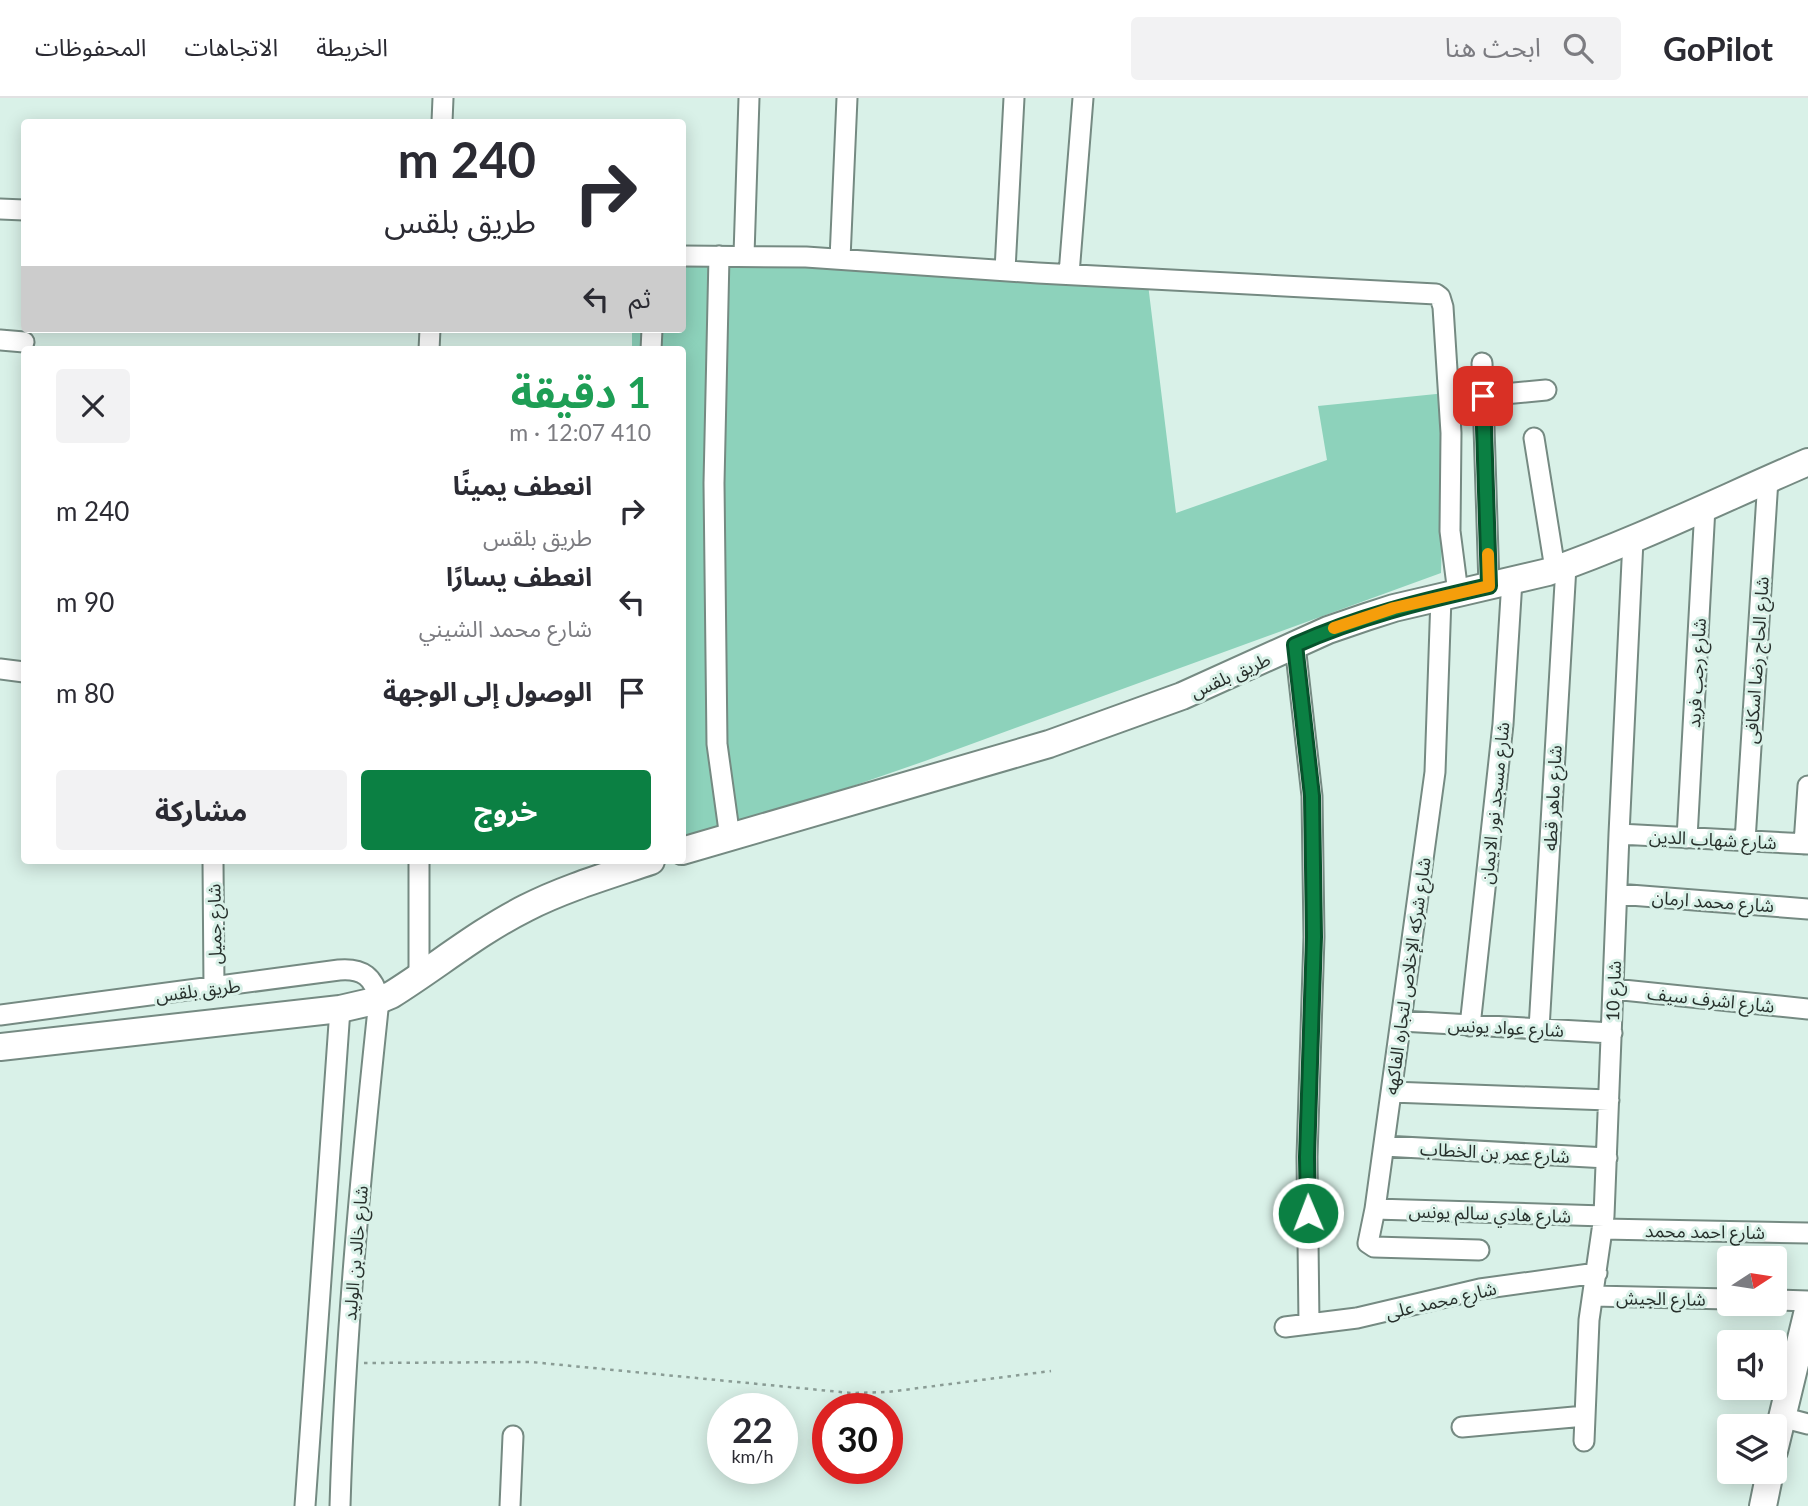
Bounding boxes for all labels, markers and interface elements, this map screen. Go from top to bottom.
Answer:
search box [1131,17,1621,80]
text: GoPilot [1663,28,1773,68]
icon: search [1559,29,1597,67]
text: ابحث هنا [1445,31,1541,63]
text: المحفوظات [35,32,146,61]
text: الاتجاهات [184,32,278,61]
text: الخريطة [316,32,388,61]
text: 240 m [398,130,536,188]
icon: right [560,147,651,238]
text: طريق بلقس [384,201,536,240]
icon: left [577,280,615,318]
text: ثم [629,282,651,314]
pin [1453,366,1513,426]
text: 1 دقيقة [511,367,651,417]
button: close [56,369,130,443]
icon: arrive [1464,377,1502,415]
text: 410 m · 12:07 [509,418,651,446]
text: انعطف يمينًا [453,469,592,501]
icon: right [613,492,651,530]
text: 240 m [56,495,129,527]
text: طريق بلقس [483,523,592,551]
text: انعطف يسارًا [446,560,592,592]
street label: شارع الحاج رضا اسكافى [1739,576,1777,745]
icon: left [613,583,651,621]
text: 90 m [56,586,114,618]
text: شارع محمد الشيني [419,614,592,642]
street label: شارع رجب فريد [1682,617,1714,729]
street label: طريق بلقس [1187,648,1274,703]
icon: arrive [613,674,651,712]
text: الوصول إلى الوجهة [383,675,592,707]
text: 80 m [56,677,114,709]
street label: شارع مسجد نور الايمان [1475,721,1517,886]
street label: شارع ماهر قطه [1538,744,1570,852]
button: مشاركة [56,770,347,850]
button: خروج [361,770,651,850]
street label: شارع شهاب الدين [1648,825,1777,857]
street label: شارع شركه الإخلاص لتجاره الفاكهه [1379,856,1439,1097]
street label: شارع جميل [202,883,230,964]
street label: شارع محمد ارمان [1651,886,1775,920]
street label: شارع 10 [1601,960,1629,1022]
street label: طريق بلقس [154,974,242,1007]
street label: شارع اشرف سيف [1646,981,1776,1021]
street label: شارع عواد يونس [1447,1013,1565,1045]
street label: شارع عمر بن الخطاب [1419,1137,1570,1171]
position arrow [1271,1176,1345,1250]
street label: شارع خالد بن الوليد [338,1185,376,1322]
street label: شارع هادي سالم يونس [1408,1199,1572,1231]
street label: شارع احمد محمد [1645,1219,1765,1247]
north arrow [1717,1246,1787,1316]
map controls [1717,1246,1787,1484]
street label: شارع محمد على [1384,1277,1499,1327]
street label: شارع الجيش [1616,1286,1706,1314]
button: sound [1717,1330,1787,1400]
speed limit sign: 30 [812,1393,903,1484]
text: 22 [732,1408,773,1450]
button: layers [1717,1414,1787,1484]
text: km/h [731,1445,774,1467]

